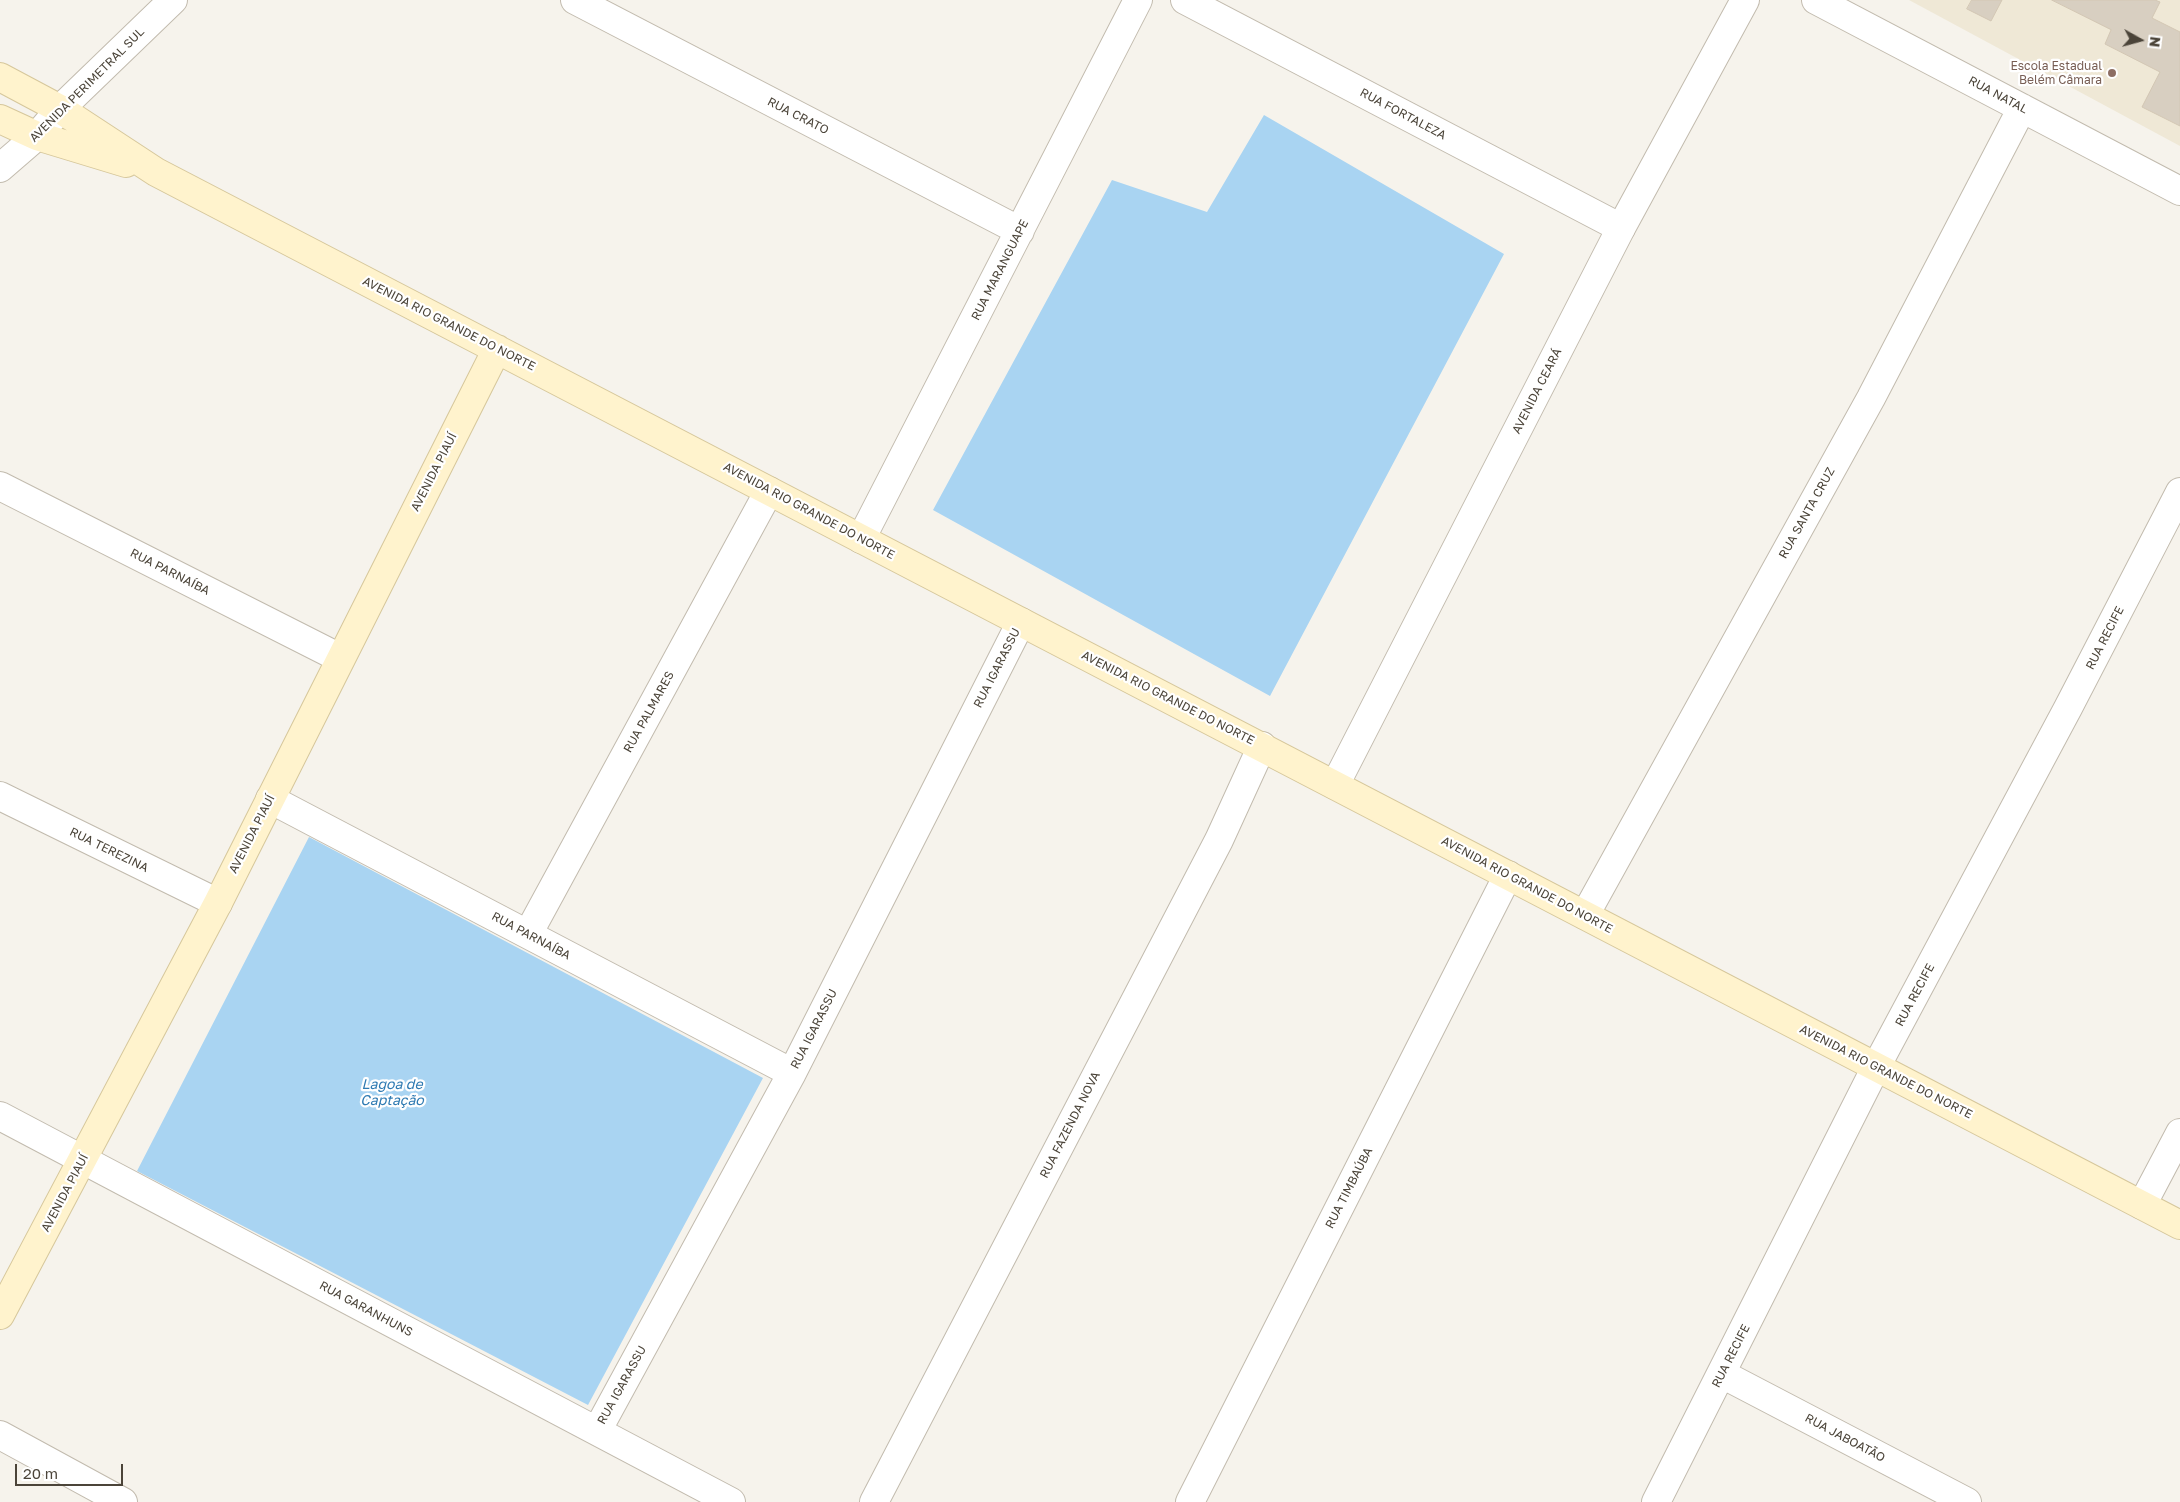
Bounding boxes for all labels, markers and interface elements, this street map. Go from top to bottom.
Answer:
north arrow [2115,15,2165,65]
street label: AVENIDA PERIMETRAL SUL [27,25,147,145]
text: N [2146,36,2164,48]
place label: Escola Estadual Belém Câmara [2010,59,2102,87]
marker: Escola Estadual Belém Câmara [2106,67,2118,79]
street label: RUA NATAL [1966,73,2030,117]
street label: RUA FORTALEZA [1358,85,1448,143]
street label: RUA CRATO [765,94,831,138]
street label: RUA MARANGUAPE [968,217,1032,323]
street label: AVENIDA RIO GRANDE DO NORTE [360,274,538,374]
street label: AVENIDA CEARÁ [1509,346,1565,436]
street label: AVENIDA PIAUÍ [408,430,460,514]
street label: AVENIDA RIO GRANDE DO NORTE [721,460,897,562]
street label: RUA SANTA CRUZ [1776,465,1838,561]
street label: RUA PARNAÍBA [128,546,212,598]
street label: RUA RECIFE [2083,604,2127,672]
street label: RUA IGARASSU [971,626,1023,710]
street label: AVENIDA RIO GRANDE DO NORTE [1079,648,1257,748]
street label: RUA PALMARES [621,669,677,755]
street label: AVENIDA PIAUÍ [226,792,278,876]
street label: RUA TEREZINA [67,825,151,875]
street label: AVENIDA RIO GRANDE DO NORTE [1439,834,1615,936]
street label: RUA PARNAÍBA [489,909,573,963]
street label: RUA RECIFE [1892,961,1938,1029]
street label: RUA IGARASSU [788,987,840,1071]
street label: AVENIDA RIO GRANDE DO NORTE [1797,1022,1975,1122]
street label: RUA FAZENDA NOVA [1037,1069,1103,1181]
water label: Lagoa de Captação [360,1077,424,1110]
street label: RUA TIMBAÚBA [1322,1145,1376,1231]
street label: AVENIDA PIAUÍ [38,1152,92,1234]
street label: RUA GARANHUNS [317,1278,415,1340]
street label: RUA RECIFE [1709,1322,1753,1390]
street label: RUA IGARASSU [594,1343,650,1427]
street label: RUA JABOATÃO [1802,1411,1888,1465]
scale bar [18,1454,125,1486]
text: 20 m [23,1464,58,1482]

